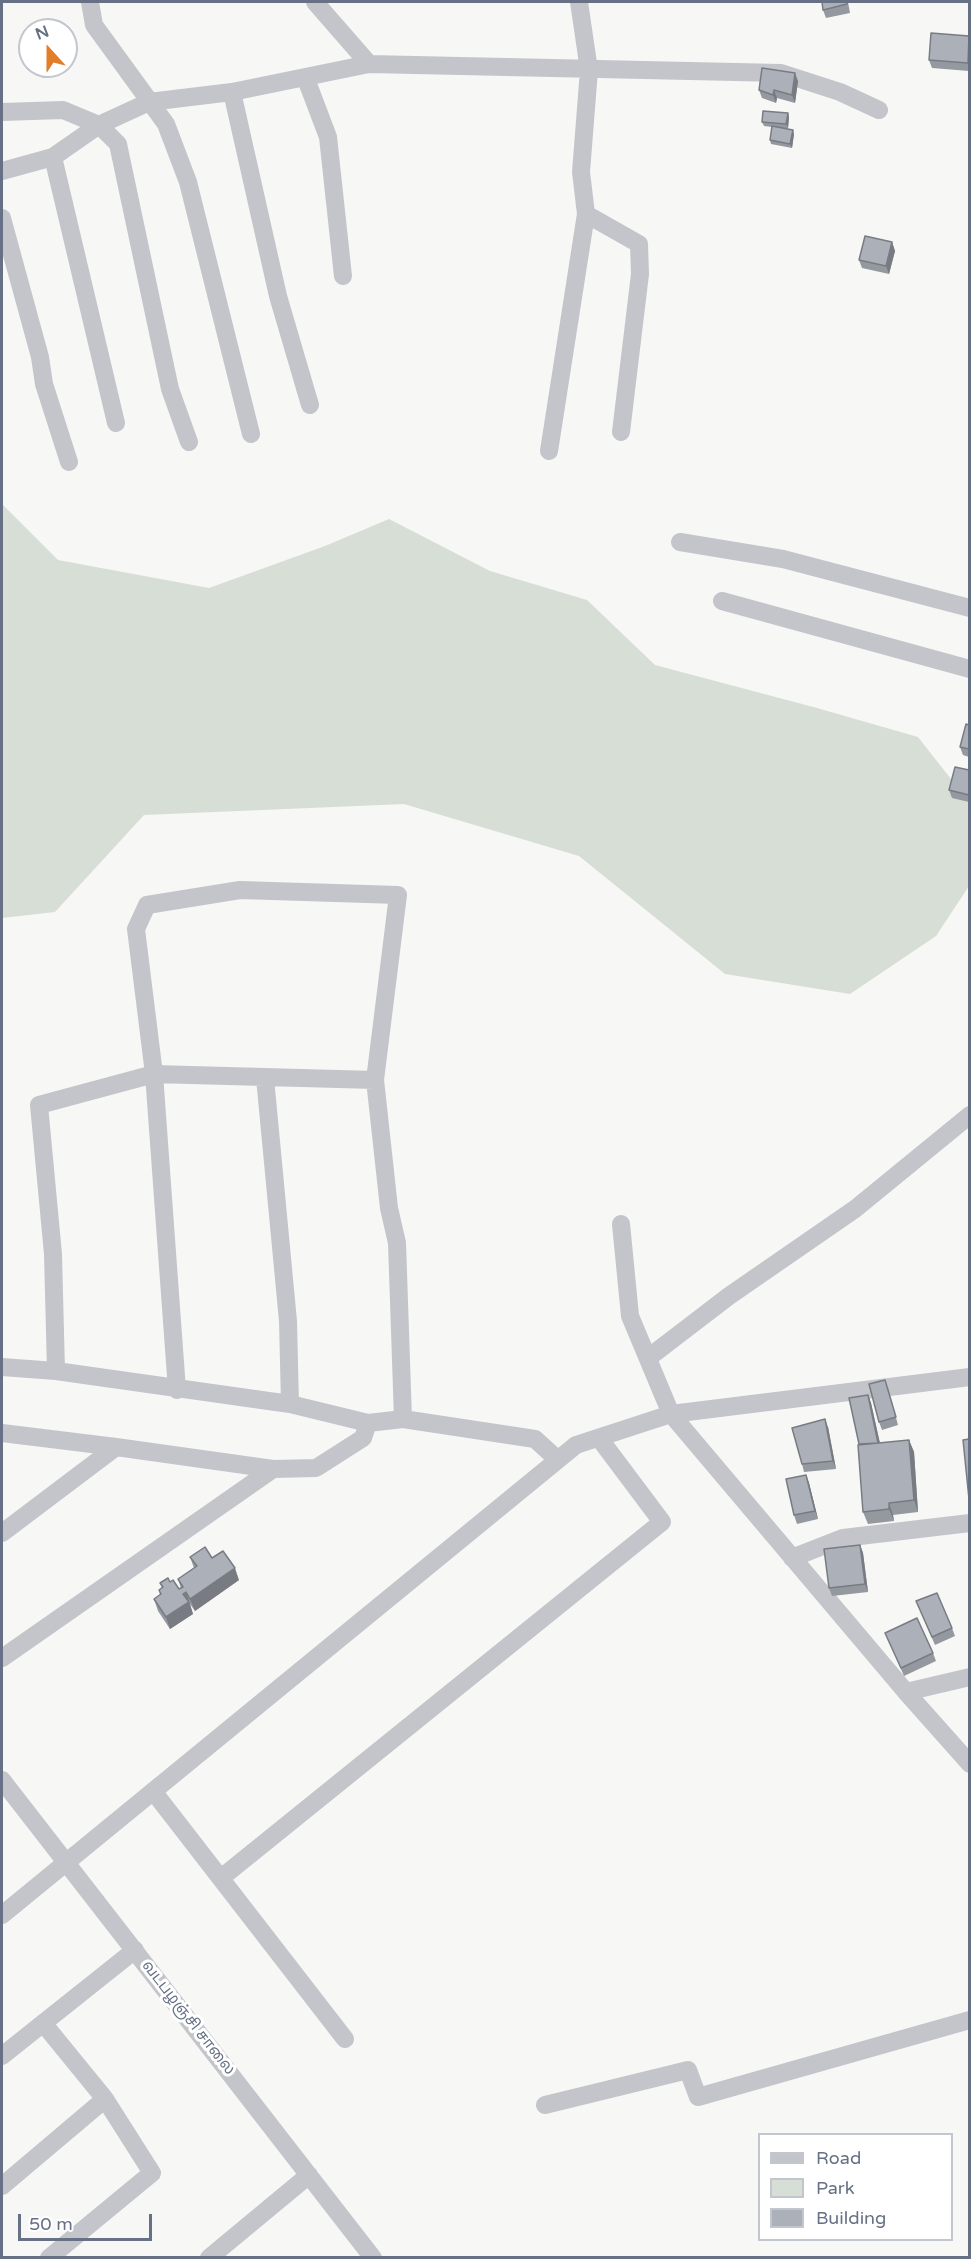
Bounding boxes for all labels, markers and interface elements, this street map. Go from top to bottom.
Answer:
north arrow [18,18,78,78]
text: N [33,21,52,45]
street label: வடபழஞ்சி சாலை [138,1957,238,2079]
legend [758,2133,953,2241]
text: Road [816,2147,861,2169]
text: Park [816,2177,854,2199]
scale bar [21,2202,154,2240]
text: Building [816,2207,886,2229]
text: 50 m [29,2213,73,2235]

